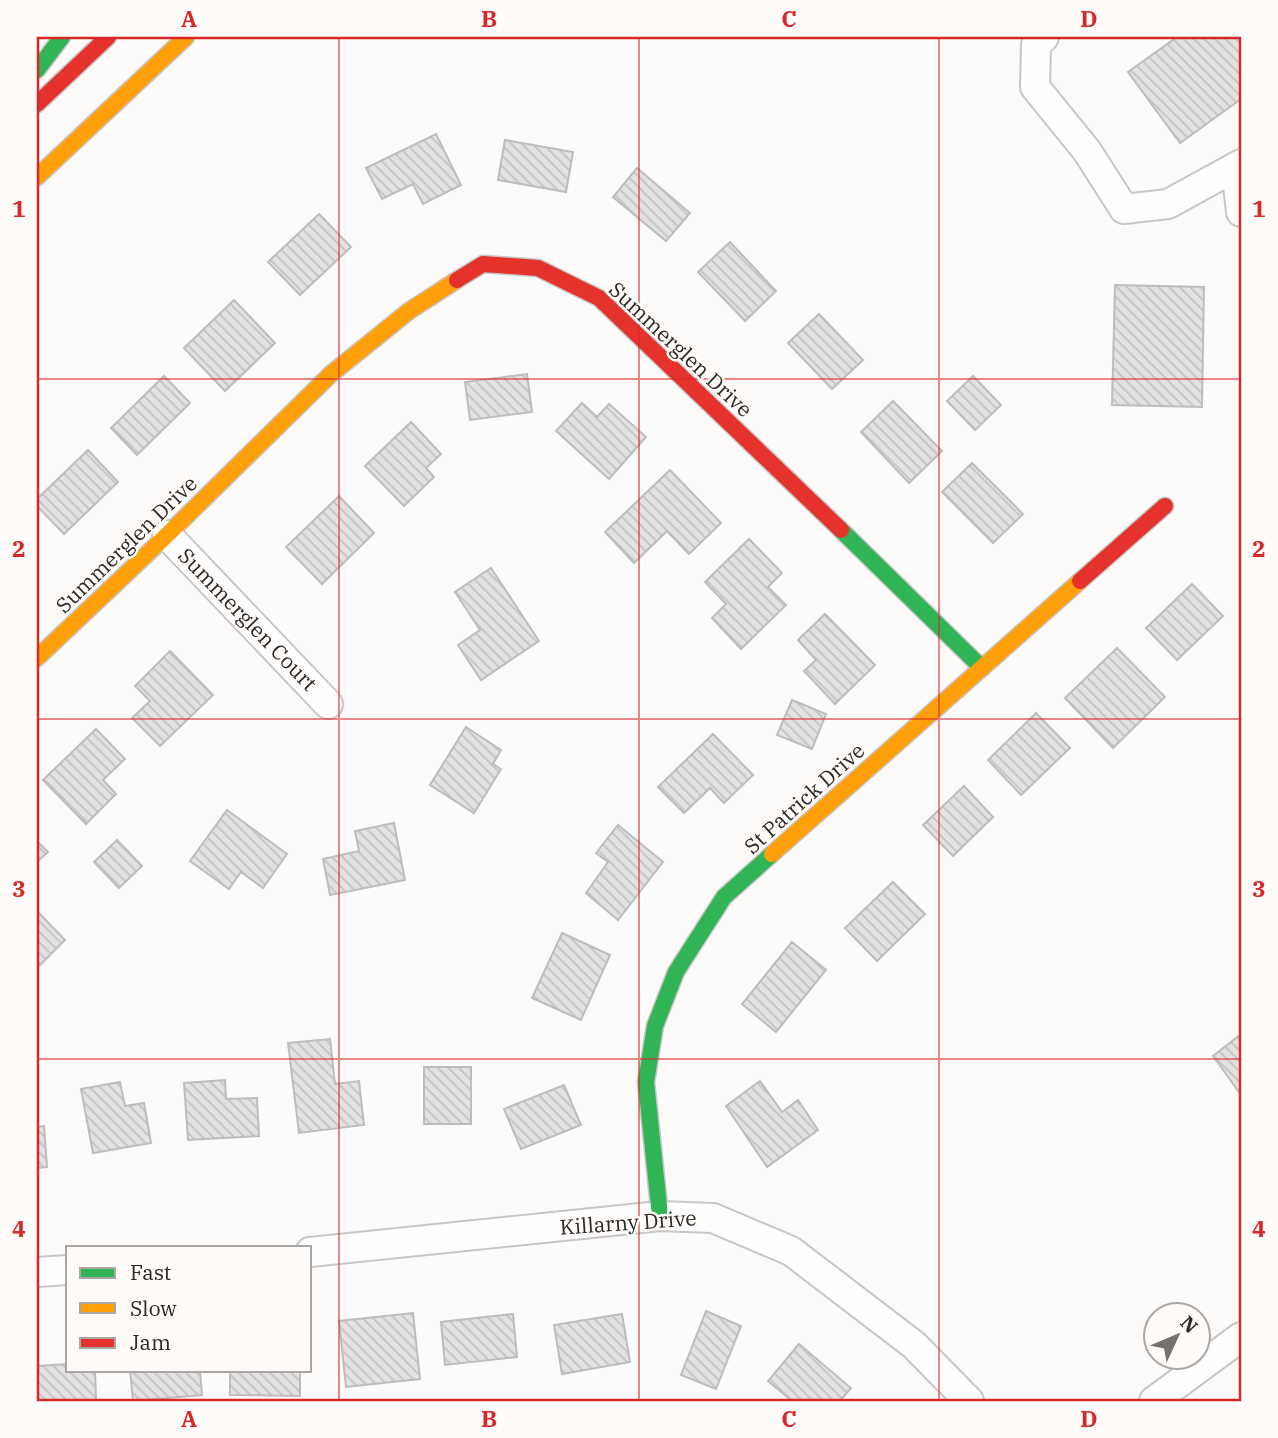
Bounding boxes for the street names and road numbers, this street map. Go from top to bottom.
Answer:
street label: Summerglen Drive [603,275,759,423]
street label: Summerglen Drive [49,469,203,619]
street label: Summerglen Court [172,542,324,696]
street label: St Patrick Drive [738,736,870,860]
street label: Killarny Drive [559,1203,697,1241]

